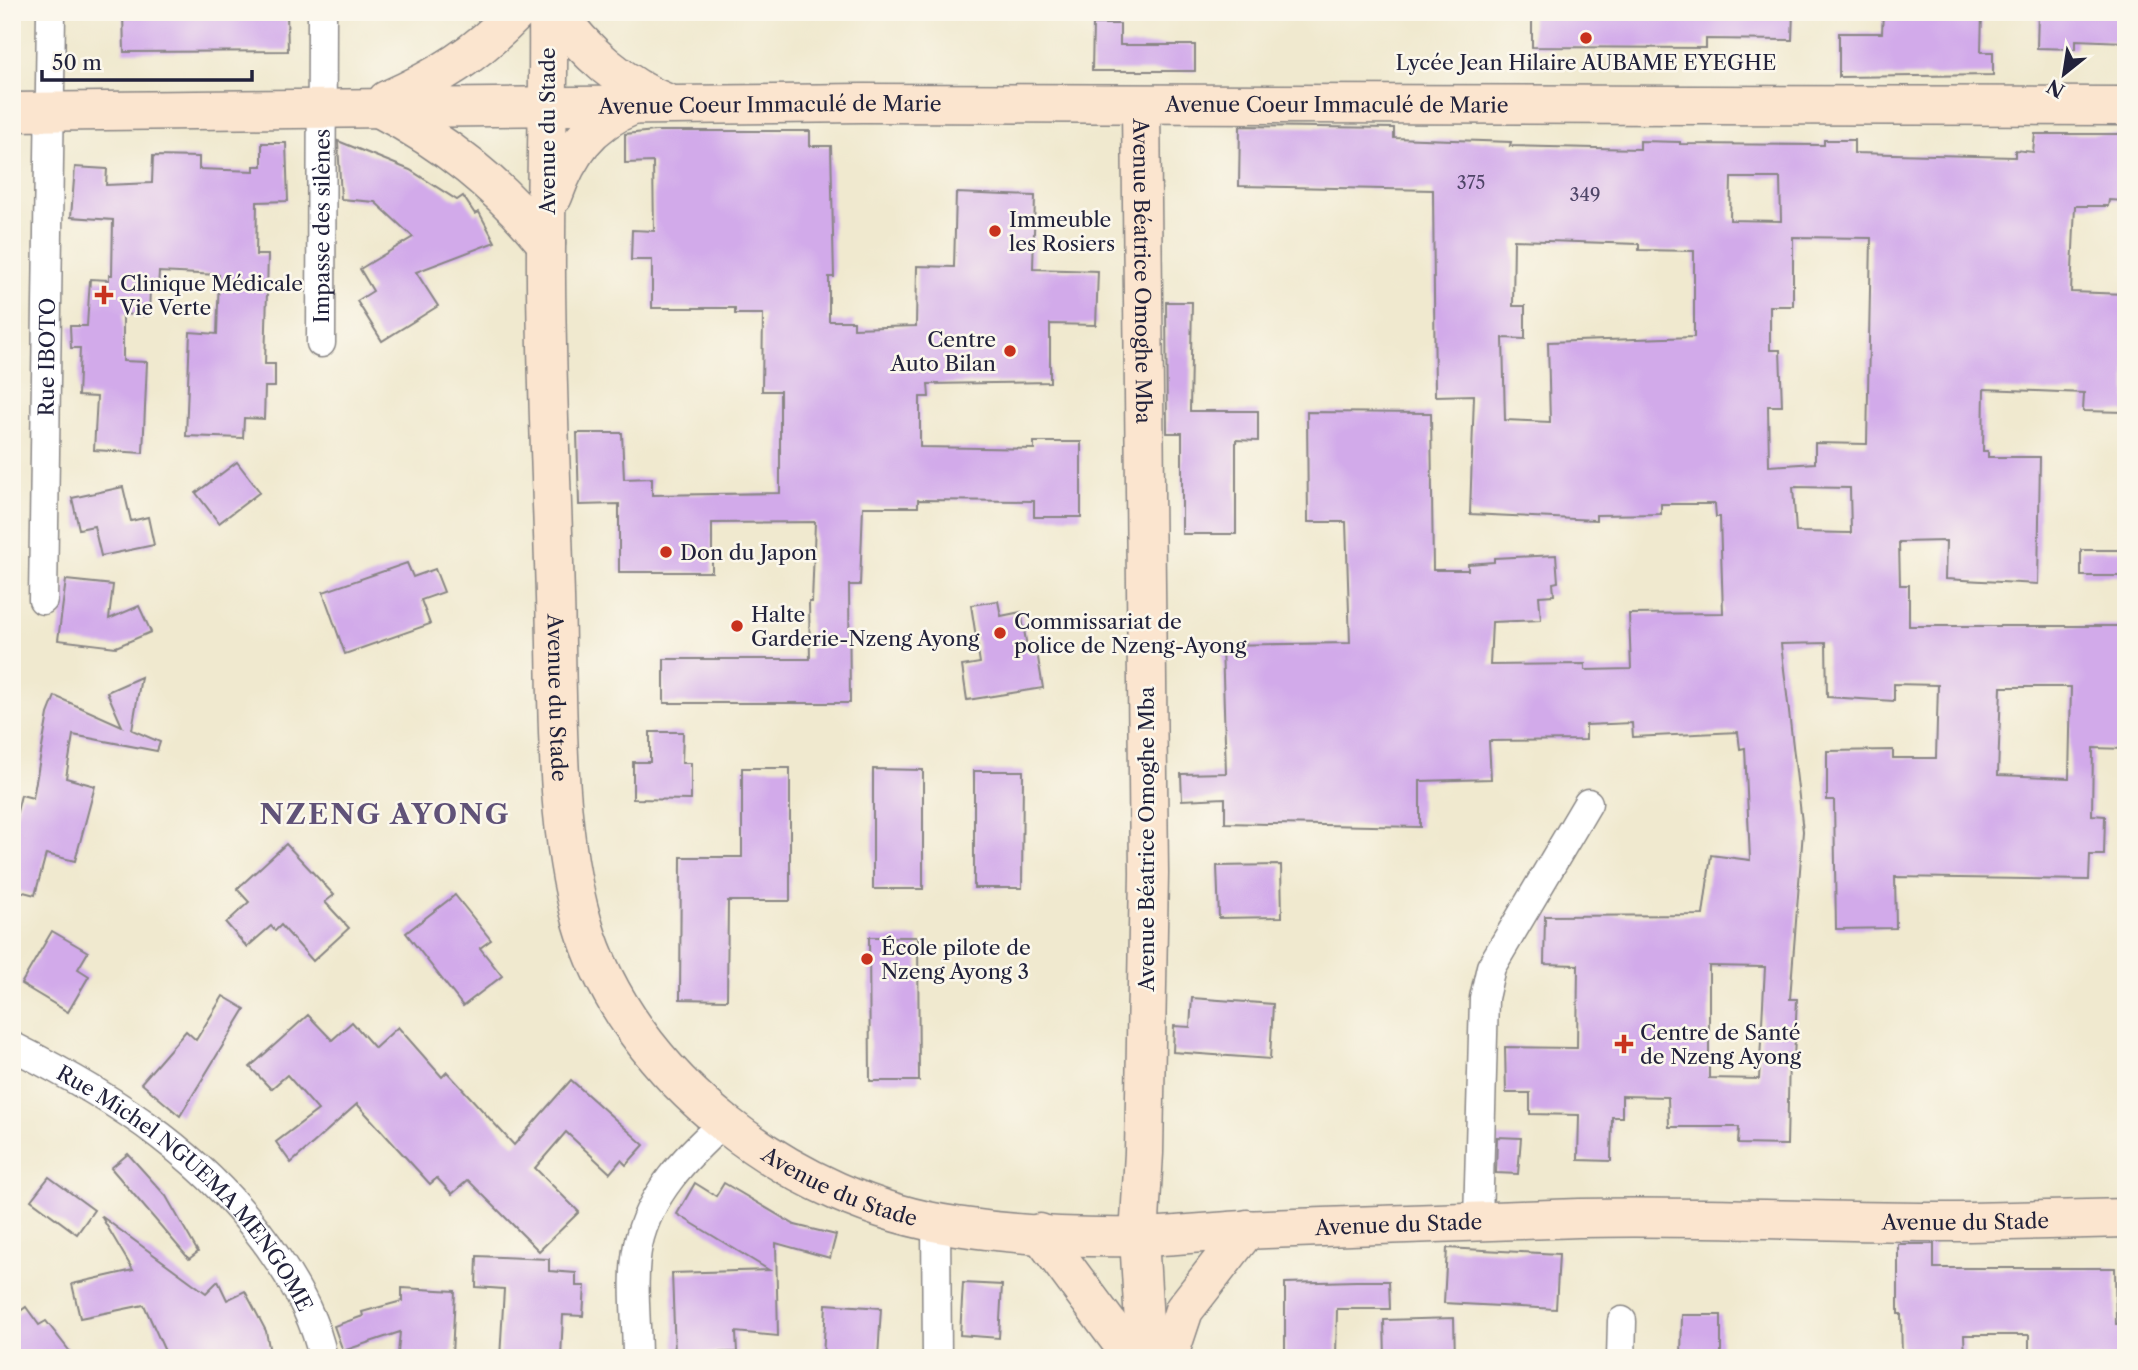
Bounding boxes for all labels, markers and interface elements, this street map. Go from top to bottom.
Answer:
marker: Lycée Jean Hilaire AUBAME EYEGHE [1578,30,1594,46]
scale bar [42,38,252,82]
north arrow [2030,38,2100,108]
street label: Avenue du Stade [535,47,560,216]
text: 50 m [52,50,102,75]
place label: Lycée Jean Hilaire AUBAME EYEGHE [1396,50,1776,75]
text: N [2043,74,2069,102]
street label: Avenue Coeur Immaculé de Marie [597,90,942,118]
street label: Avenue Coeur Immaculé de Marie [1164,91,1509,117]
street label: Avenue Béatrice Omoghe Mba [1129,117,1157,425]
street label: Impasse des silènes [309,129,334,323]
house number: 375 [1457,172,1485,194]
house number: 349 [1570,184,1600,206]
place label: Immeuble les Rosiers [1009,207,1115,256]
marker: Immeuble les Rosiers [987,223,1003,239]
place label: Clinique Médicale Vie Verte [119,271,303,320]
marker: Clinique Médicale Vie Verte [94,285,114,305]
street label: Rue IBOTO [33,297,60,417]
place label: Centre Auto Bilan [889,327,996,376]
marker: Centre Auto Bilan [1002,343,1018,359]
place label: Don du Japon [680,540,817,565]
marker: Don du Japon [658,544,674,560]
place label: Halte Garderie-Nzeng Ayong [751,602,980,651]
place label: Commissariat de police de Nzeng-Ayong [1014,609,1247,658]
street label: Avenue du Stade [543,613,573,782]
marker: Halte Garderie-Nzeng Ayong [729,618,745,634]
marker: Commissariat de police de Nzeng-Ayong [992,625,1008,641]
street label: Avenue Béatrice Omoghe Mba [1134,685,1159,993]
district label: NZENG AYONG [259,797,511,831]
place label: École pilote de Nzeng Ayong 3 [881,935,1031,984]
marker: École pilote de Nzeng Ayong 3 [859,951,875,967]
place label: Centre de Santé de Nzeng Ayong [1640,1020,1802,1069]
marker: Centre de Santé de Nzeng Ayong [1614,1034,1634,1054]
street label: Rue Michel NGUEMA MENGOME [53,1060,318,1315]
street label: Avenue du Stade [757,1141,920,1231]
street label: Avenue du Stade [1881,1207,2049,1235]
street label: Avenue du Stade [1314,1209,1483,1240]

